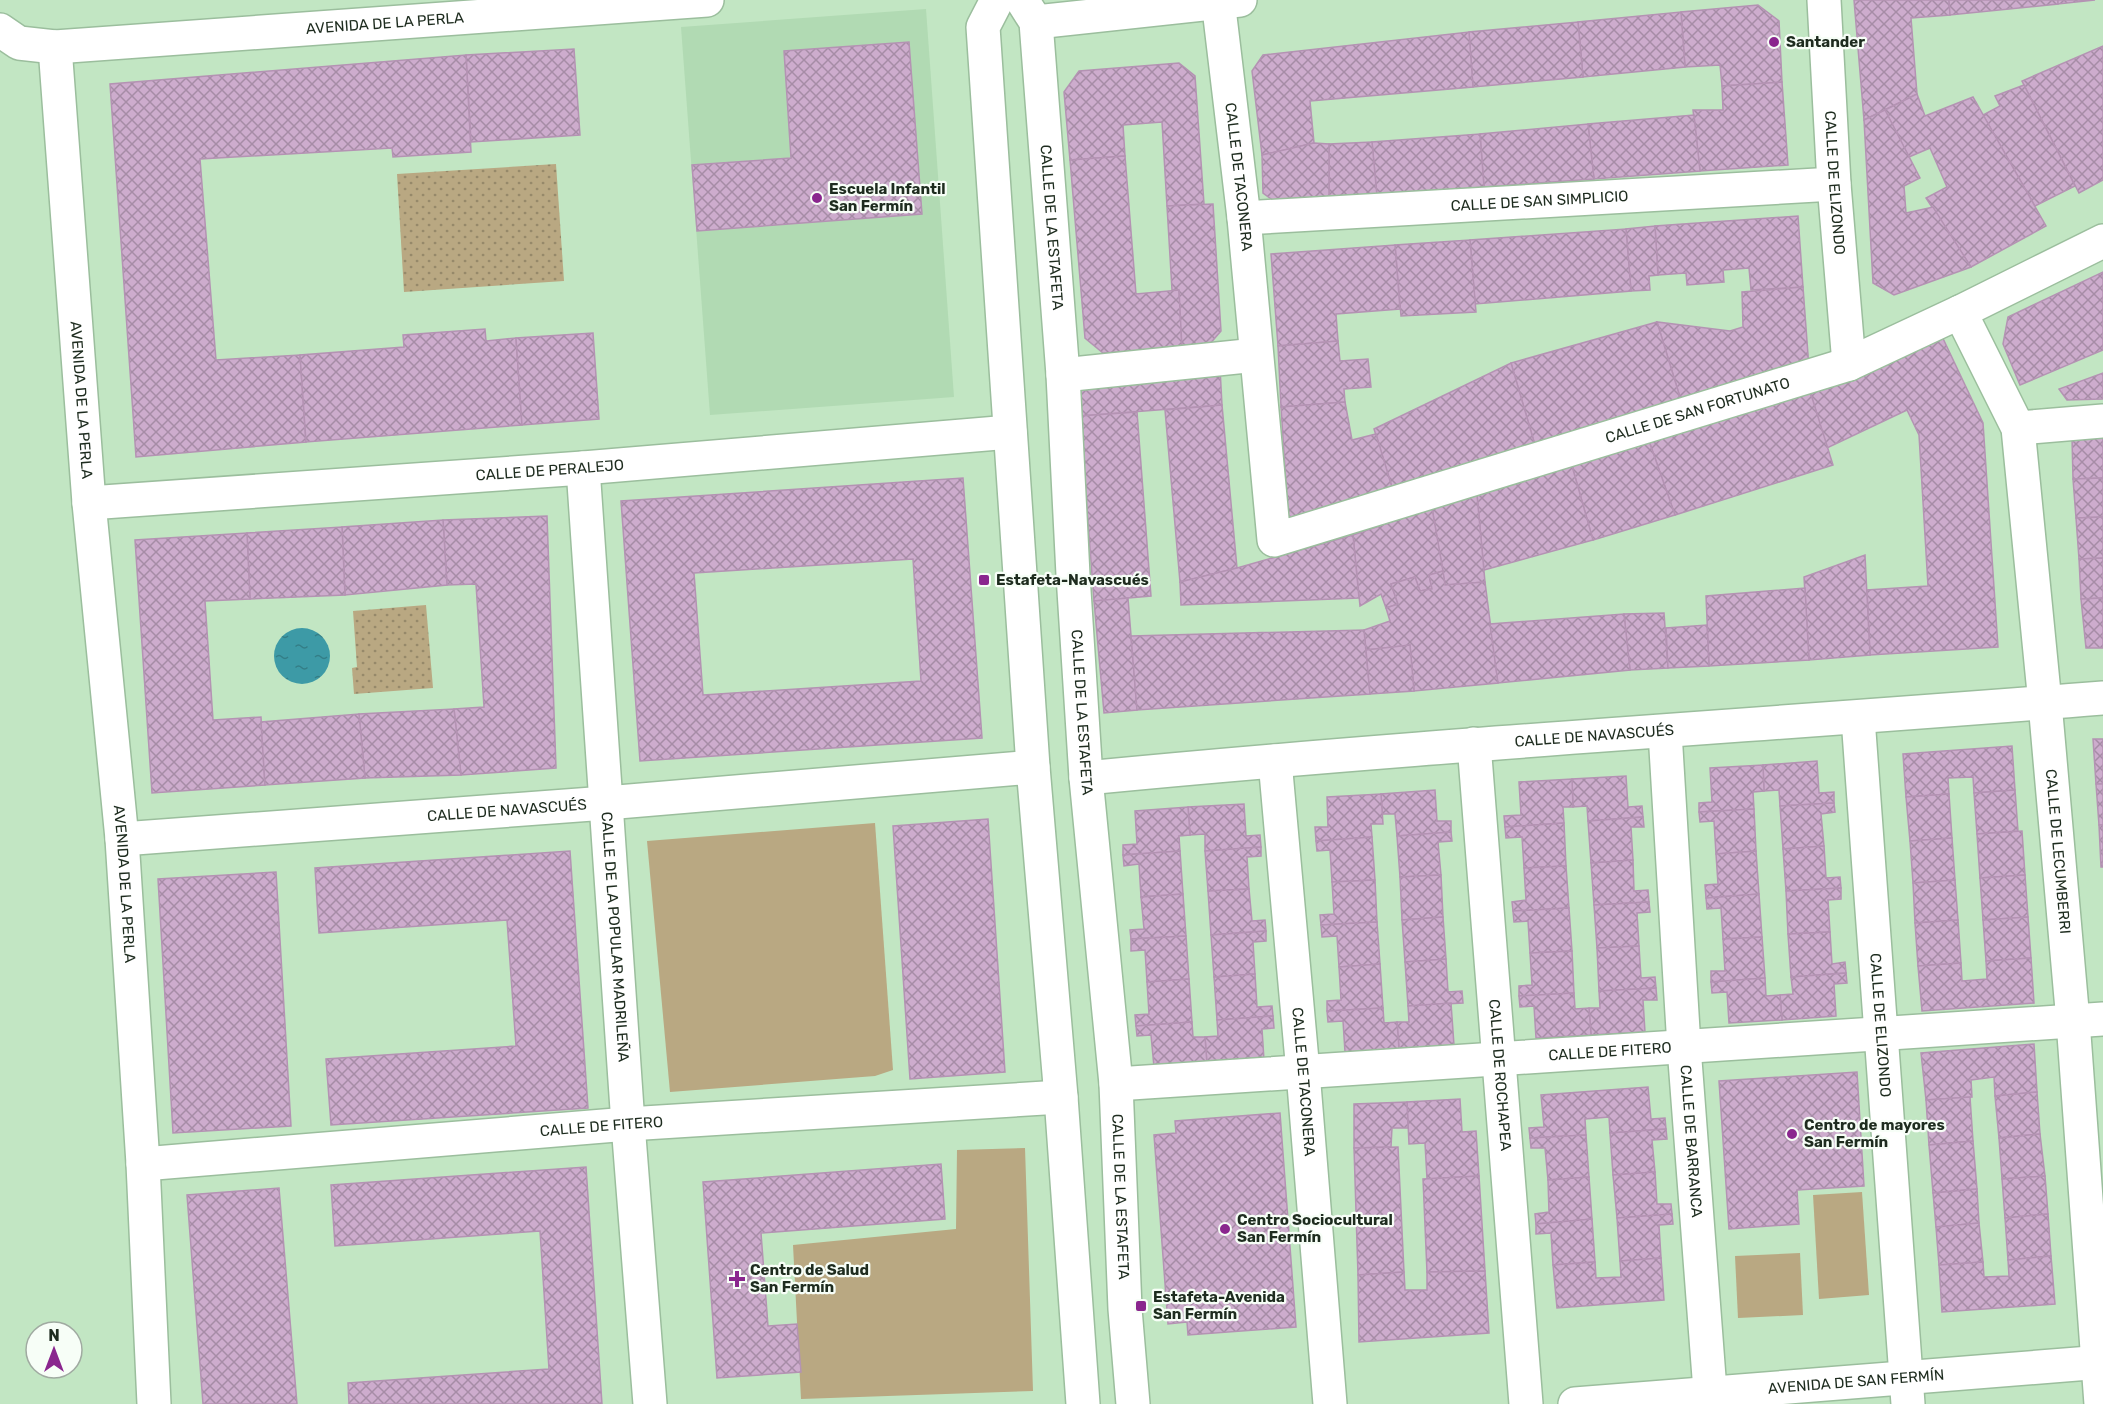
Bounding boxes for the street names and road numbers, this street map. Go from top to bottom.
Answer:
street label: AVENIDA DE LA PERLA [305,9,464,38]
street label: CALLE DE TACONERA [1221,102,1256,252]
street label: CALLE DE ELIZONDO [1821,110,1849,255]
street label: CALLE DE LA ESTAFETA [1036,144,1067,311]
street label: CALLE DE SAN SIMPLICIO [1450,187,1629,215]
street label: AVENIDA DE LA PERLA [66,320,96,480]
street label: CALLE DE SAN FORTUNATO [1603,374,1792,447]
street label: CALLE DE PERALEJO [475,456,625,485]
street label: CALLE DE LA ESTAFETA [1068,629,1097,796]
street label: CALLE DE NAVASCUÉS [1514,721,1675,751]
street label: CALLE DE LECUMBERRI [2042,768,2074,935]
street label: CALLE DE NAVASCUÉS [427,795,587,825]
street label: AVENIDA DE LA PERLA [110,804,139,964]
street label: CALLE DE LA POPULAR MADRILEÑA [598,811,633,1063]
street label: CALLE DE ELIZONDO [1866,953,1895,1098]
street label: CALLE DE ROCHAPEA [1485,998,1515,1152]
street label: CALLE DE TACONERA [1288,1006,1319,1157]
street label: CALLE DE FITERO [1548,1038,1672,1065]
street label: CALLE DE BARRANCA [1676,1064,1706,1218]
street label: CALLE DE FITERO [539,1113,664,1140]
street label: CALLE DE LA ESTAFETA [1108,1113,1133,1280]
street label: AVENIDA DE SAN FERMÍN [1767,1366,1945,1398]

